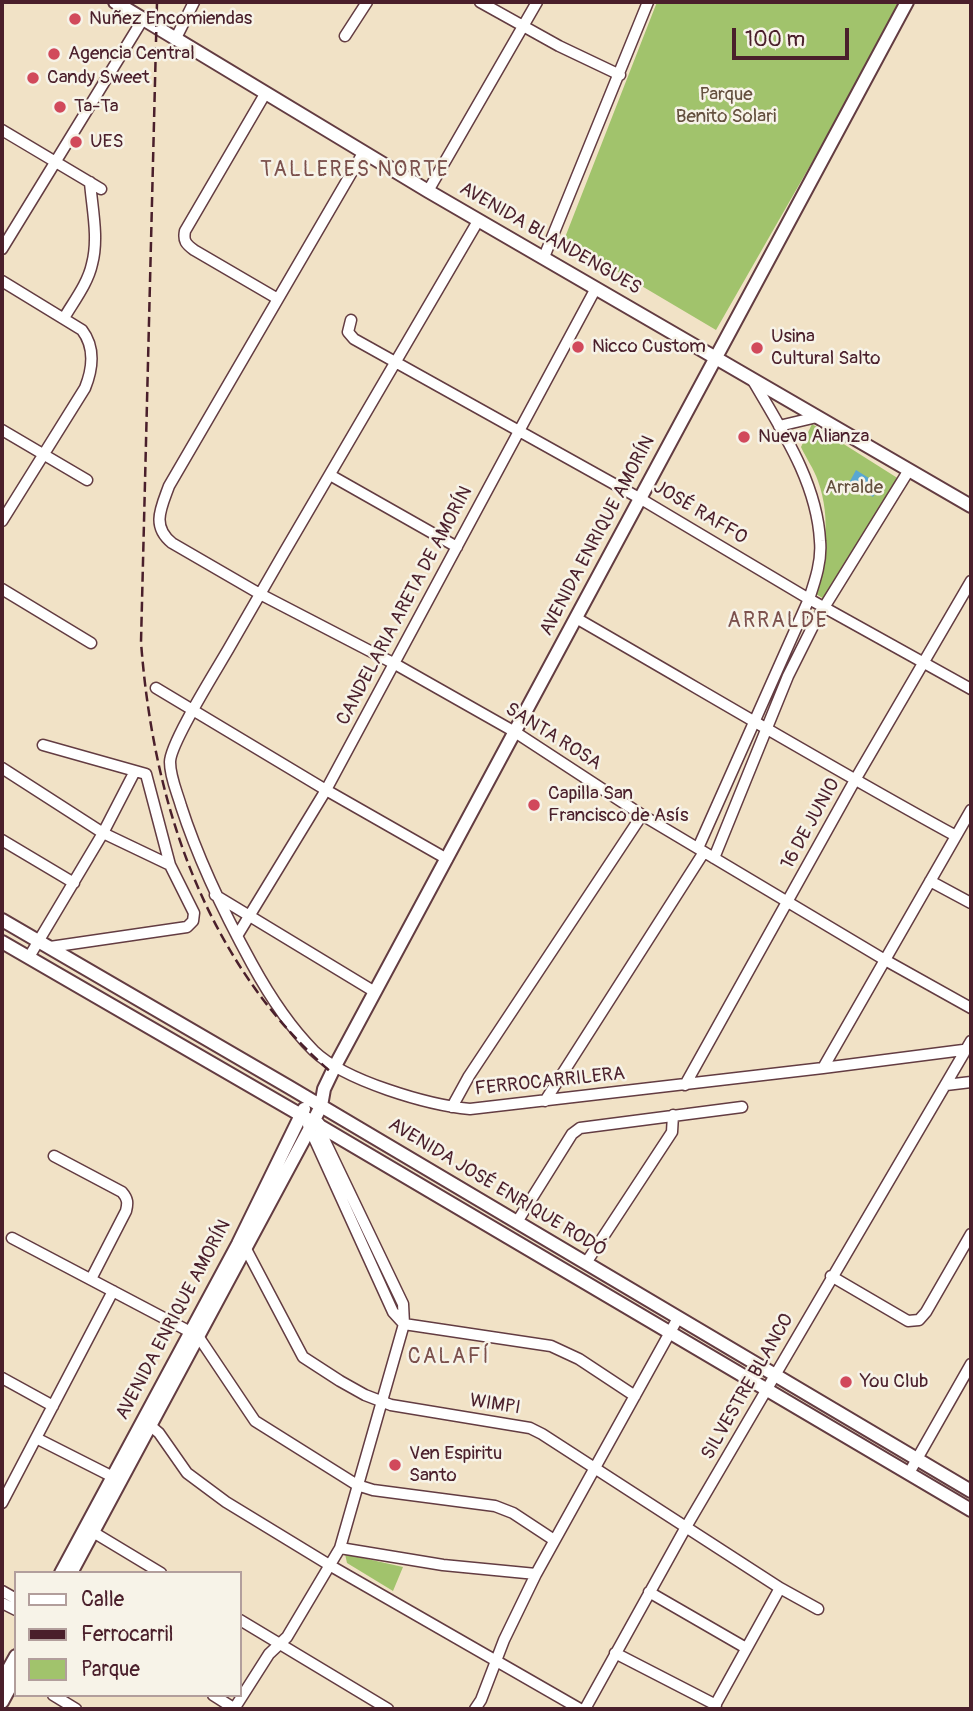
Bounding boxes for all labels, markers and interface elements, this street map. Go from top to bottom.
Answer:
place label: Nuñez Encomiendas [89,8,252,30]
marker: Nuñez Encomiendas [67,11,83,27]
scale bar [735,14,852,58]
text: 100 m [745,26,805,53]
place label: Agencia Central [68,43,195,65]
marker: Agencia Central [46,46,62,62]
place label: Candy Sweet [47,67,150,89]
marker: Candy Sweet [25,70,41,86]
park label: Parque Benito Solari [676,84,776,128]
place label: Ta-Ta [74,96,119,118]
marker: Ta-Ta [52,99,68,115]
place label: UES [90,131,124,153]
marker: UES [68,134,84,150]
district label: TALLERES NORTE [262,158,448,184]
street label: AVENIDA BLANDENGUES [455,178,645,300]
place label: Usina Cultural Salto [771,326,881,370]
place label: Nicco Custom [592,336,706,358]
marker: Nicco Custom [570,339,586,355]
marker: Usina Cultural Salto [749,340,765,356]
place label: Nueva Alianza [758,426,869,448]
marker: Nueva Alianza [736,429,752,445]
street label: AVENIDA ENRIQUE AMORÍN [536,432,660,640]
street label: JOSÉ RAFFO [649,476,751,550]
park label: Arralde [825,477,883,499]
street label: CANDELARIA ARETA DE AMORÍN [332,483,478,729]
district label: ARRALDE [728,609,828,635]
street label: SANTA ROSA [501,698,605,776]
street label: 16 DE JUNIO [777,775,845,873]
place label: Capilla San Francisco de Asís [548,783,688,827]
marker: Capilla San Francisco de Asís [526,797,542,813]
street label: FERROCARRILERA [474,1063,626,1101]
street label: AVENIDA JOSÉ ENRIQUE RODÓ [384,1114,610,1262]
street label: AVENIDA ENRIQUE AMORÍN [112,1216,236,1424]
street label: SILVESTRE BLANCO [697,1310,799,1464]
district label: CALAFÍ [408,1345,490,1371]
place label: You Club [860,1371,928,1393]
marker: You Club [838,1374,854,1390]
street label: WIMPI [468,1390,522,1420]
place label: Ven Espiritu Santo [409,1443,502,1487]
marker: Ven Espiritu Santo [387,1457,403,1473]
legend [14,1571,242,1697]
text: Calle [81,1586,124,1613]
text: Ferrocarril [81,1621,173,1648]
text: Parque [81,1656,140,1683]

